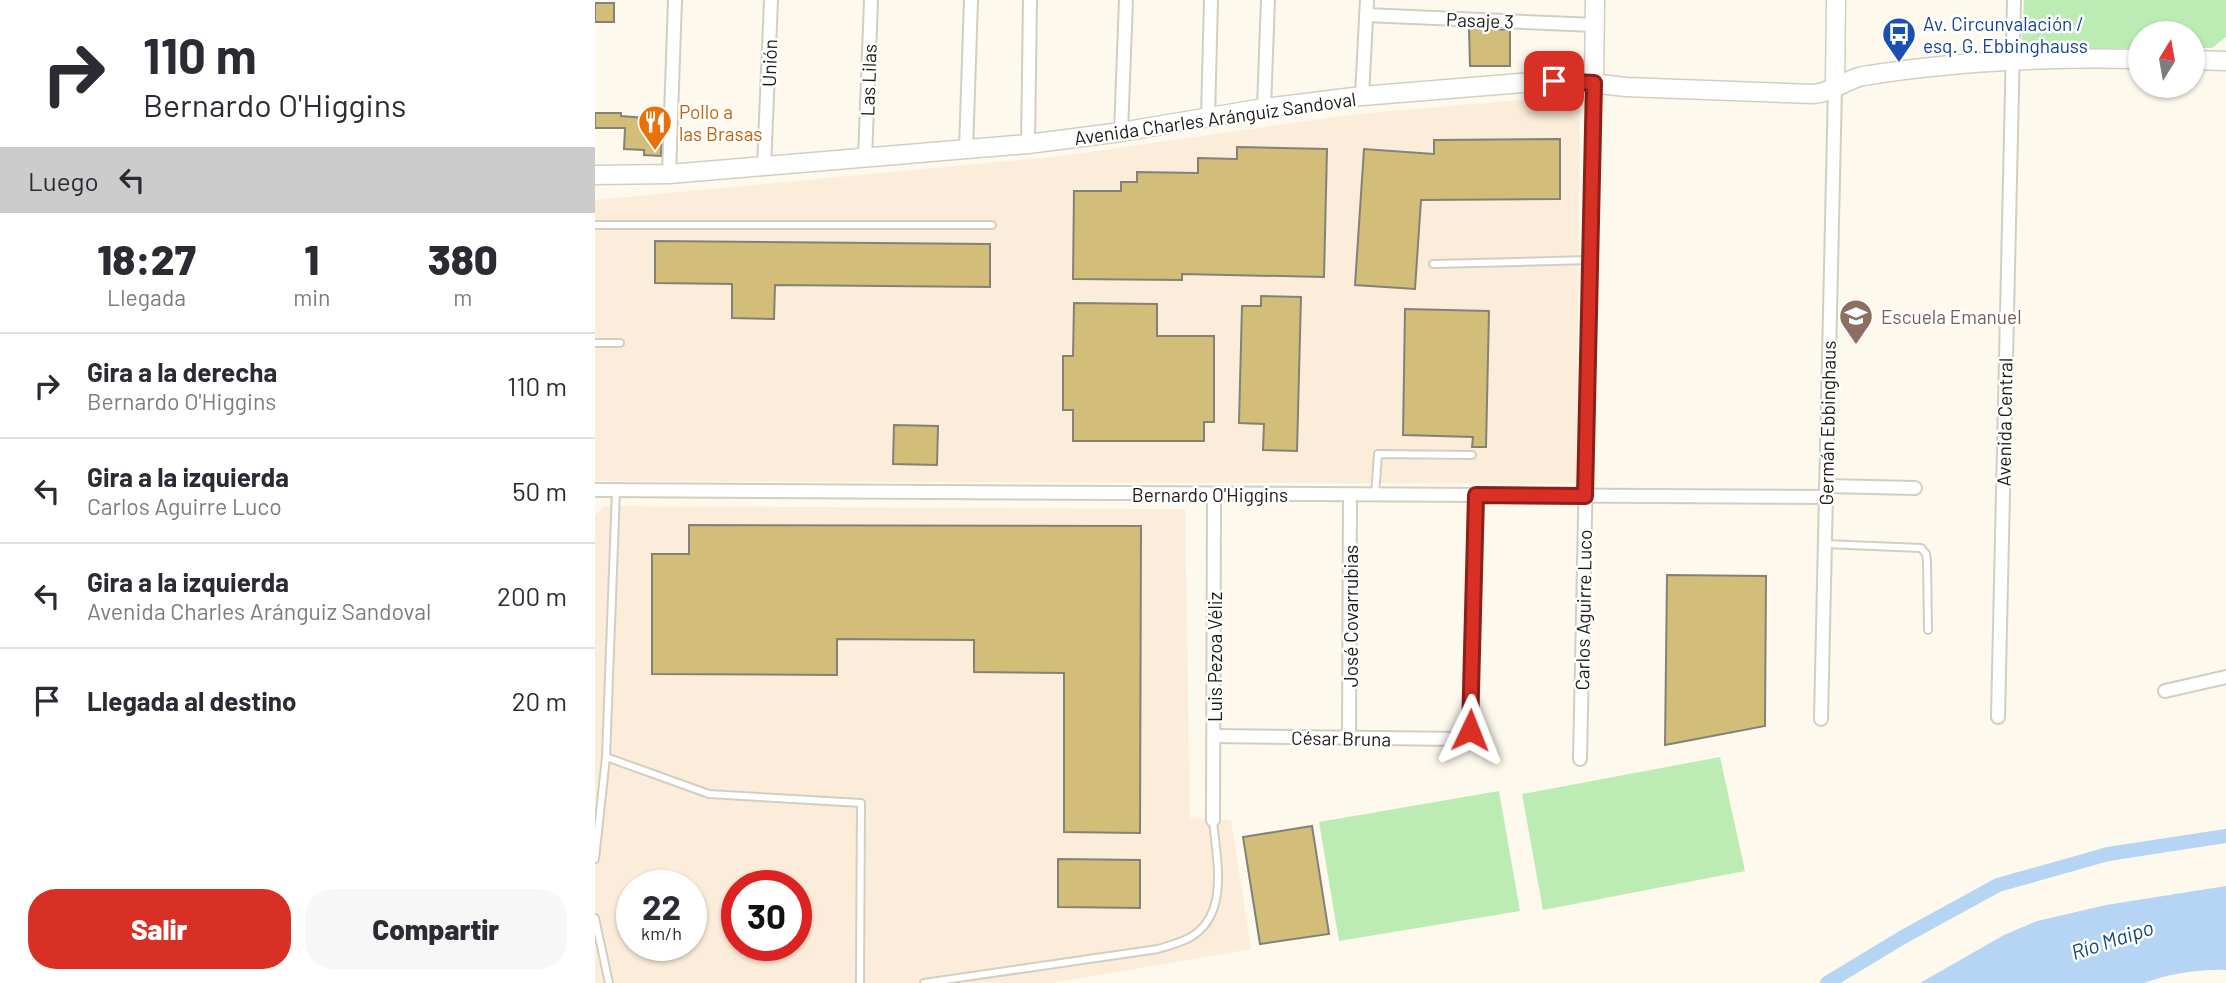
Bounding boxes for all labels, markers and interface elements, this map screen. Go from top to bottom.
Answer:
street label: Pasaje 3 [1446,7,1514,33]
place label: Av. Circunvalación / esq. G. Ebbinghauss [1923,12,2088,57]
bus stop icon: Av. Circunvalación / esq. G. Ebbinghauss [1880,15,1918,64]
north arrow [2128,21,2205,98]
map controls [2128,21,2205,98]
text: 110 m [143,25,257,84]
icon: right [28,28,119,119]
street label: Unión [757,39,781,87]
street label: Las Lilas [855,43,881,117]
pin [1524,51,1584,111]
icon: arrive [1535,62,1573,100]
text: Bernardo O'Higgins [143,85,406,123]
street label: Avenida Charles Aránguiz Sandoval [1073,87,1357,149]
place label: Pollo a las Brasas [679,100,763,145]
restaurant icon: Pollo a las Brasas [636,103,674,152]
icon: left [113,161,151,199]
text: Luego [28,165,99,196]
text: 18:27 [97,233,196,283]
text: 1 [304,233,319,283]
text: 380 [428,233,498,283]
text: Llegada [107,283,186,311]
text: min [293,283,330,311]
text: m [453,283,472,311]
school or university icon: Escuela Emanuel [1837,297,1875,346]
place label: Escuela Emanuel [1881,305,2022,328]
street label: Germán Ebbinghaus [1814,340,1840,506]
text: Gira a la derecha [87,356,277,387]
street label: Avenida Central [1991,358,2017,486]
icon: right [28,367,66,405]
text: 110 m [507,370,567,401]
text: Bernardo O'Higgins [87,387,276,415]
text: Gira a la izquierda [87,461,289,492]
icon: left [28,472,66,510]
text: 50 m [512,475,567,506]
street label: Bernardo O'Higgins [1132,483,1288,506]
text: Carlos Aguirre Luco [87,492,282,520]
street label: Carlos Aguirre Luco [1570,529,1596,691]
street label: José Covarrubias [1339,545,1362,687]
text: Gira a la izquierda [87,566,289,597]
icon: left [28,577,66,615]
text: 200 m [497,580,567,611]
street label: Luis Pezoa Véliz [1203,592,1226,722]
text: Avenida Charles Aránguiz Sandoval [87,597,431,625]
icon: arrive [28,682,66,720]
text: Llegada al destino [87,685,296,716]
text: 20 m [512,685,567,716]
position arrow [1433,693,1507,767]
street label: César Bruna [1291,726,1391,750]
speed limit sign: 30 [721,870,812,961]
text: 22 [642,885,681,927]
button: Salir [28,889,291,969]
button: Compartir [305,889,567,969]
water label: Río Maipo [2068,914,2156,964]
text: km/h [641,922,682,944]

